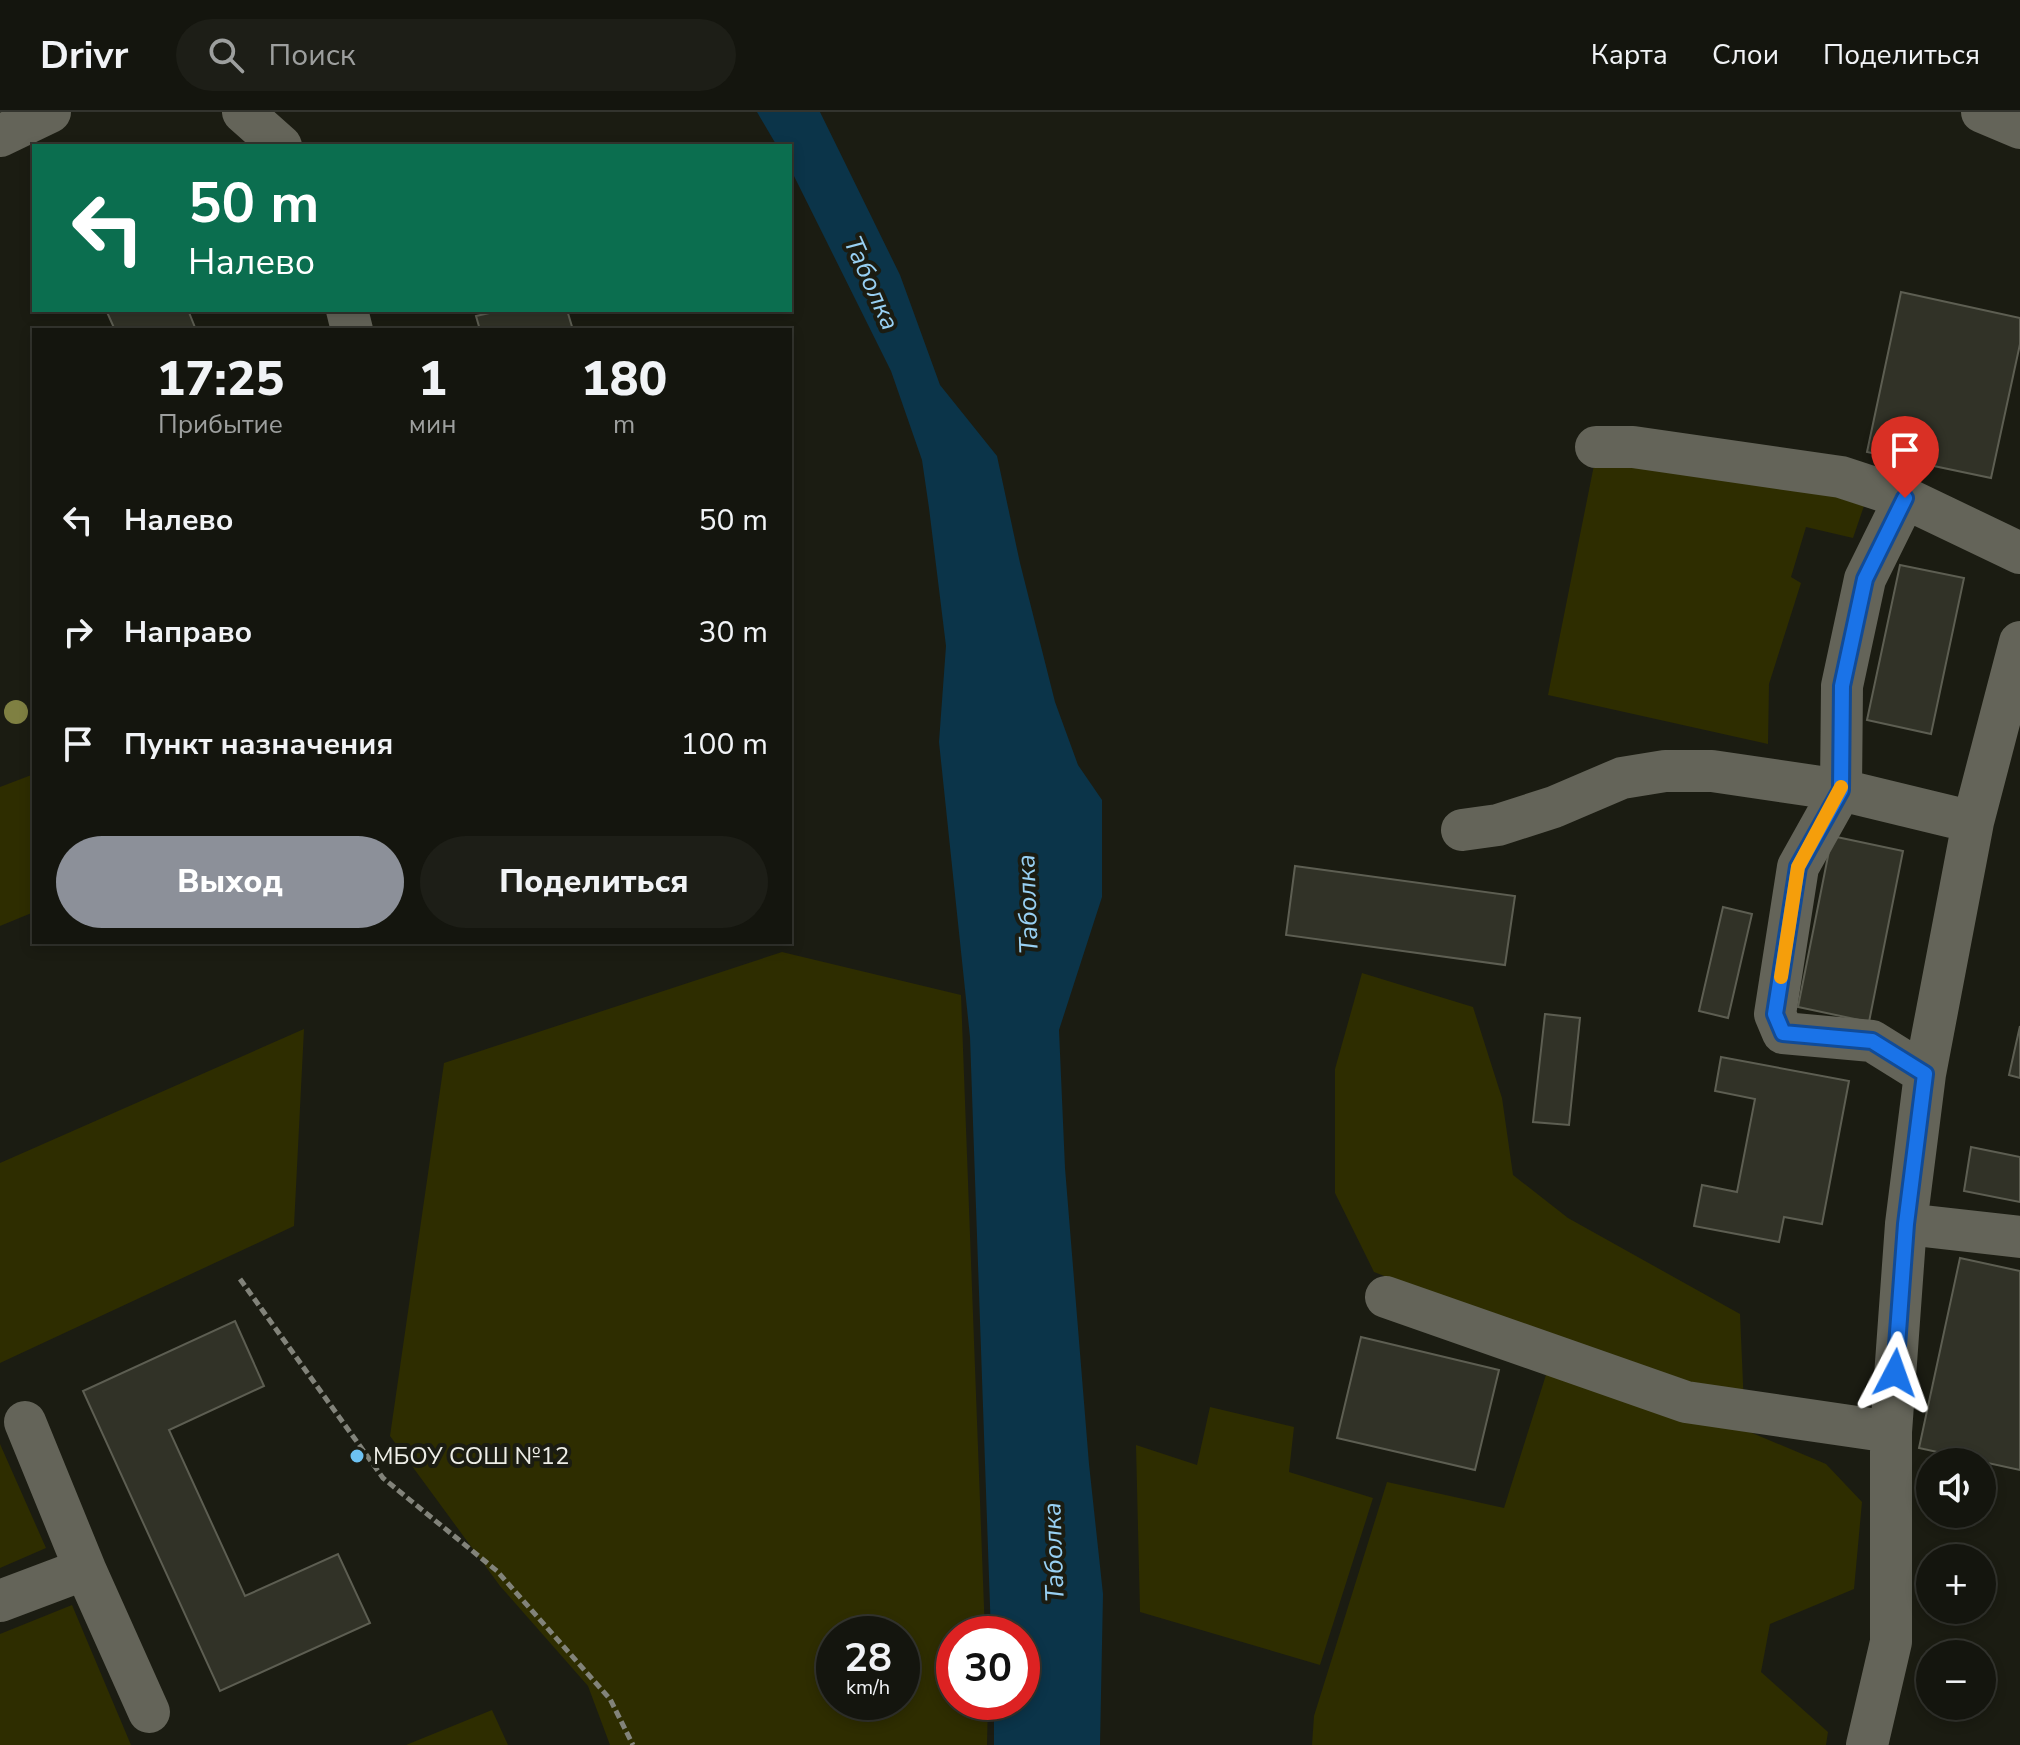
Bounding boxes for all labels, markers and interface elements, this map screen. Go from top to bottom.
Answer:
search box [176,19,736,91]
text: Drivr [40,30,128,81]
icon: search [204,33,248,77]
text: Поиск [268,35,356,76]
text: Карта [1591,36,1668,74]
text: Слои [1712,36,1779,74]
text: Поделиться [1823,36,1980,74]
text: 50 m [188,165,319,242]
icon: left [56,176,160,280]
water label: Таболка [835,231,908,336]
text: Налево [188,238,315,287]
text: 17:25 [157,346,284,412]
text: 1 [418,346,447,412]
text: 180 [581,346,667,412]
text: Прибытие [158,407,283,442]
text: мин [409,407,456,442]
text: m [613,407,635,442]
pin [1871,416,1939,498]
icon: arrive [1883,428,1927,472]
icon: left [56,498,100,542]
text: Налево [124,500,233,541]
text: 50 m [699,500,768,541]
icon: right [56,610,100,654]
text: Направо [124,612,252,653]
text: 30 m [699,612,768,653]
icon: arrive [56,722,100,766]
text: Пункт назначения [124,724,393,765]
text: 100 m [681,724,768,765]
button: Выход [56,836,404,928]
button: Поделиться [420,836,768,928]
water label: Таболка [1008,854,1047,954]
position arrow [1853,1331,1937,1415]
place label: МБОУ СОШ №12 [373,1440,569,1472]
marker: МБОУ СОШ №12 [348,1447,366,1465]
map controls [1916,1448,1996,1720]
button: sound [1916,1448,1996,1528]
water label: Таболка [1034,1502,1073,1602]
button: + [1916,1544,1996,1624]
speed limit sign: 30 [936,1616,1040,1720]
text: 28 [844,1631,892,1685]
button: − [1916,1640,1996,1720]
text: km/h [846,1674,890,1701]

